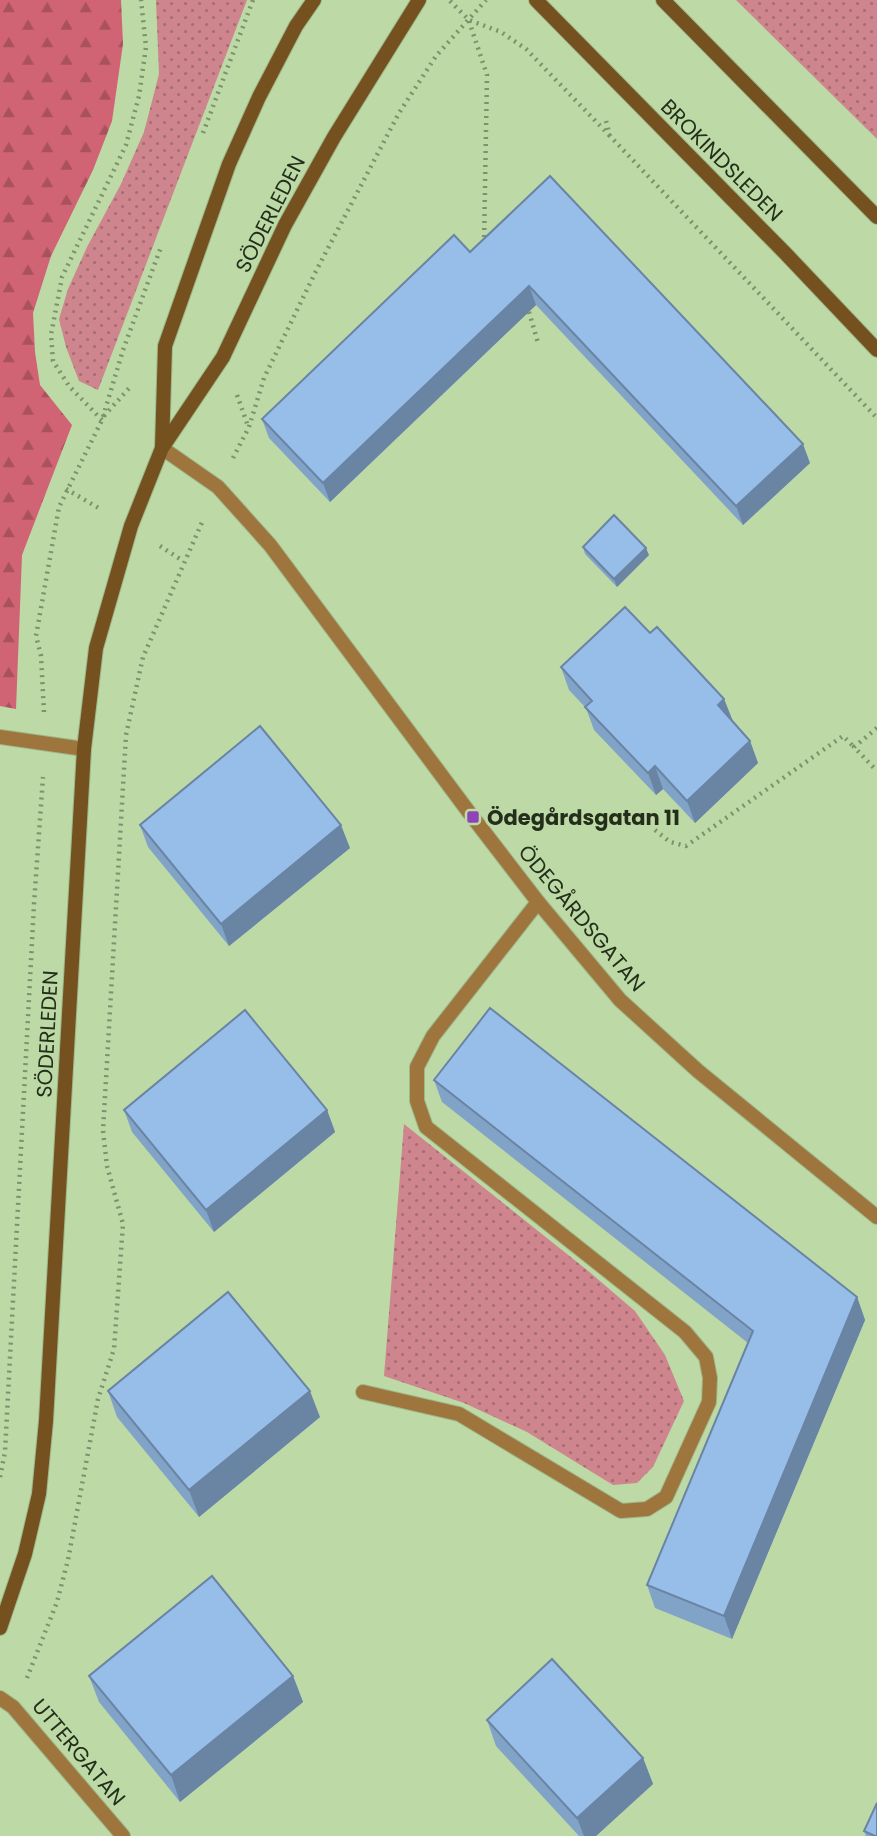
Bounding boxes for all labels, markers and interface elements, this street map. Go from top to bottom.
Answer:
street label: BROKINDSLEDEN [654,92,790,228]
street label: SÖDERLEDEN [228,151,312,277]
place label: Ödegårdsgatan 11 [487,803,680,832]
marker: Ödegårdsgatan 11 [465,809,481,825]
street label: ÖDEGÅRDSGATAN [512,838,652,998]
street label: SÖDERLEDEN [29,970,65,1098]
street label: UTTERGATAN [26,1692,132,1812]

